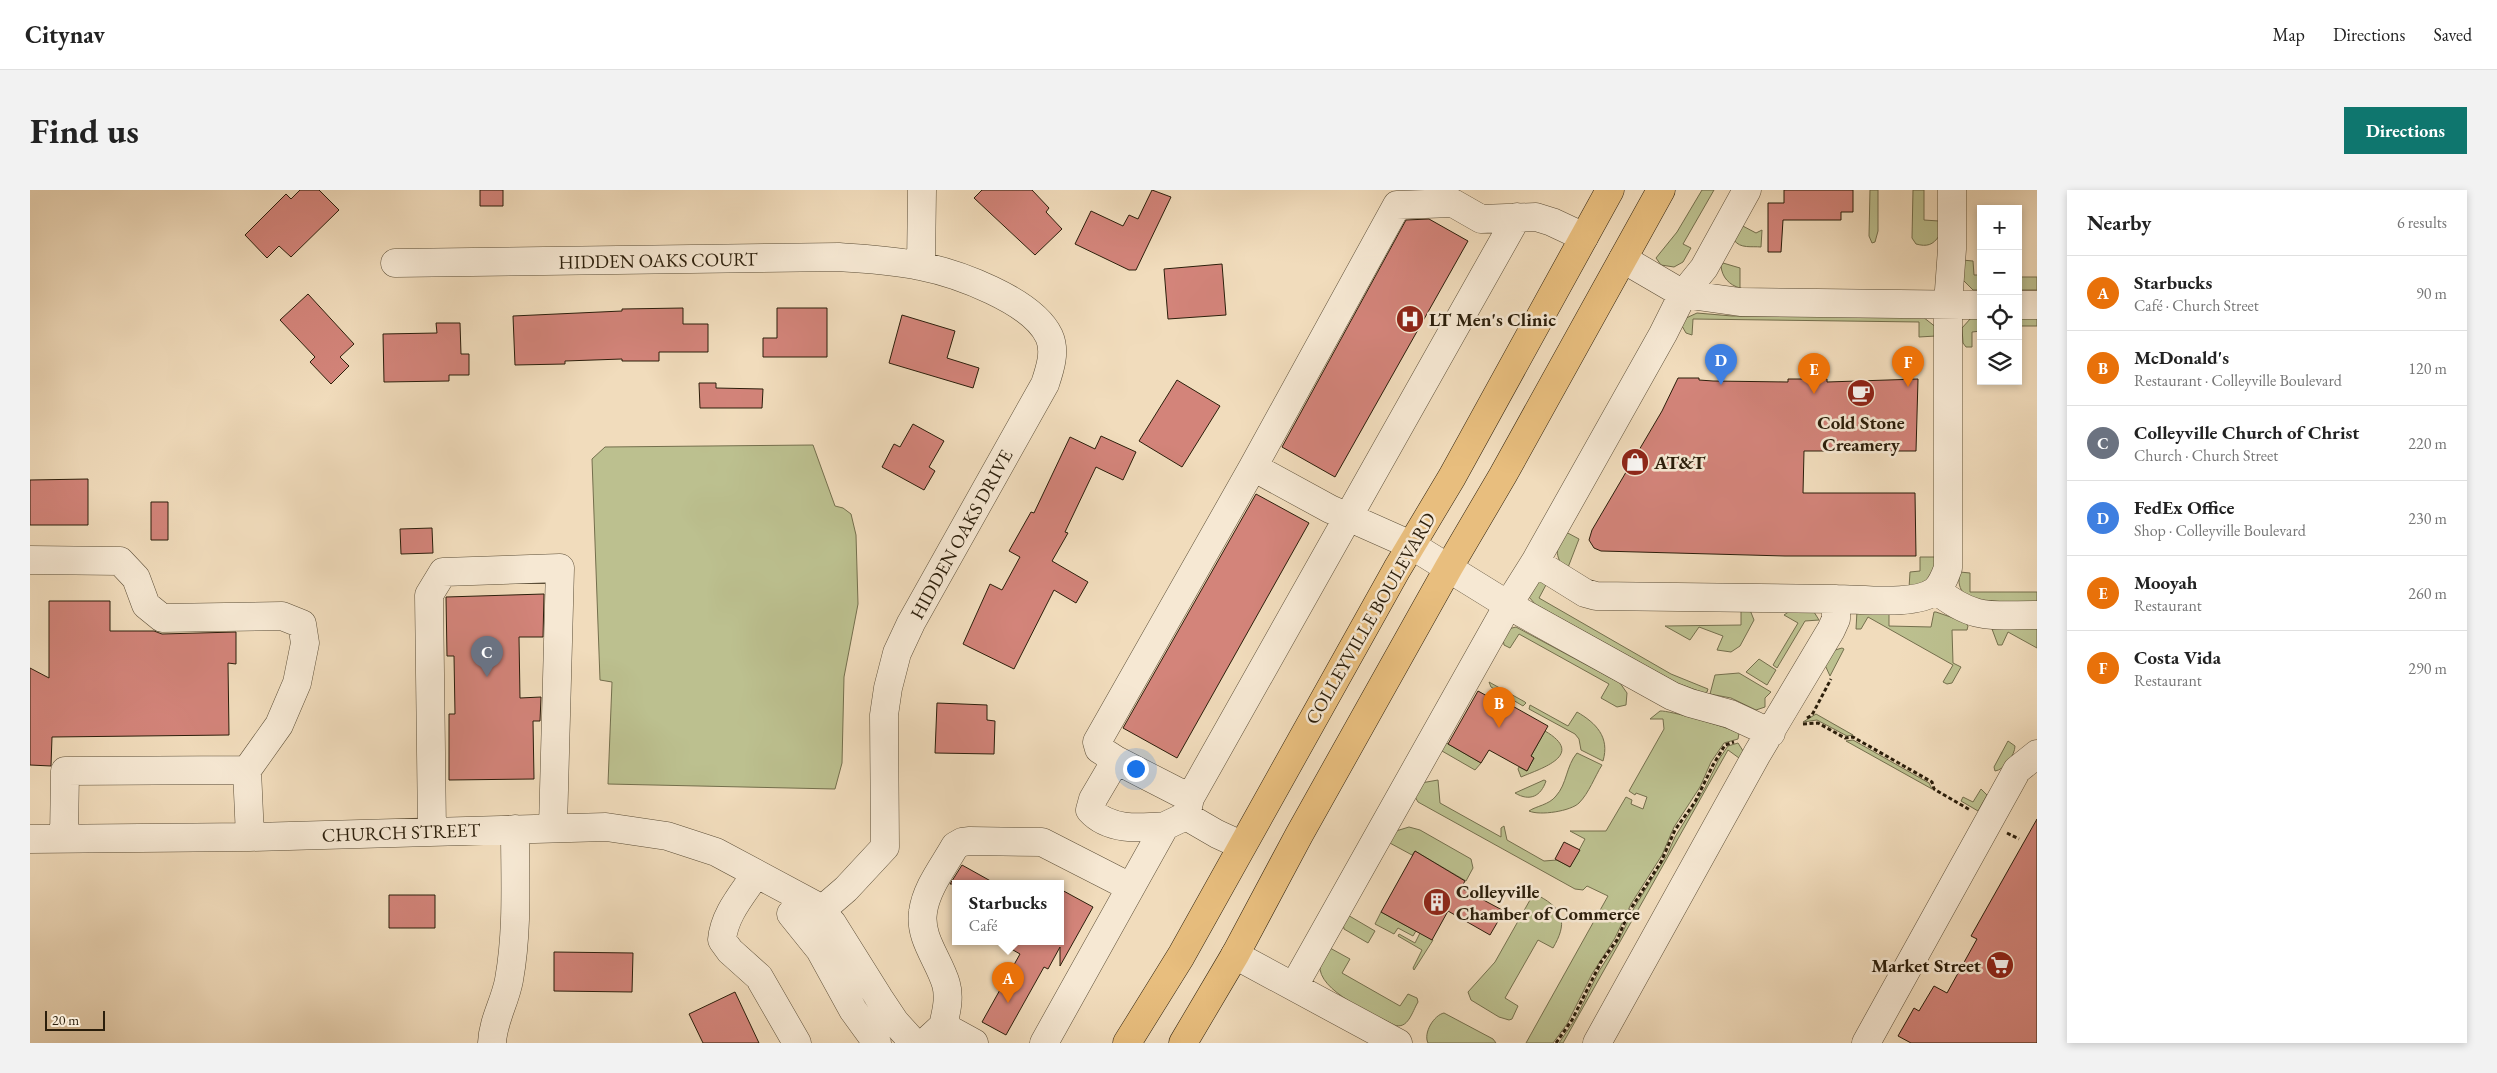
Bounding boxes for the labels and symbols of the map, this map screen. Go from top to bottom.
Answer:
street label: HIDDEN OAKS COURT [558,246,758,275]
hospital icon: LT Men's Clinic [1395,304,1425,334]
place label: LT Men's Clinic [1429,307,1556,332]
pin: D [1705,344,1737,385]
pin: F [1892,346,1924,387]
pin: E [1798,353,1830,394]
cafe icon: Cold Stone Creamery [1846,378,1876,408]
place label: Cold Stone Creamery [1817,410,1905,457]
street label: HIDDEN OAKS DRIVE [904,445,1019,624]
shop icon: AT&T [1620,447,1650,477]
place label: AT&T [1653,450,1706,475]
street label: COLLEYVILLE BOULEVARD [1299,508,1441,729]
pin: C [471,636,503,677]
pin: B [1483,687,1515,728]
your location [1123,756,1149,782]
street label: CHURCH STREET [321,817,481,848]
place label: Colleyville Chamber of Commerce [1456,879,1640,926]
building icon: Colleyville Chamber of Commerce [1422,887,1452,917]
supermarket icon: Market Street [1985,950,2015,980]
place label: Market Street [1871,953,1981,978]
pin: A [992,962,1024,1003]
scale bar [45,1008,105,1031]

